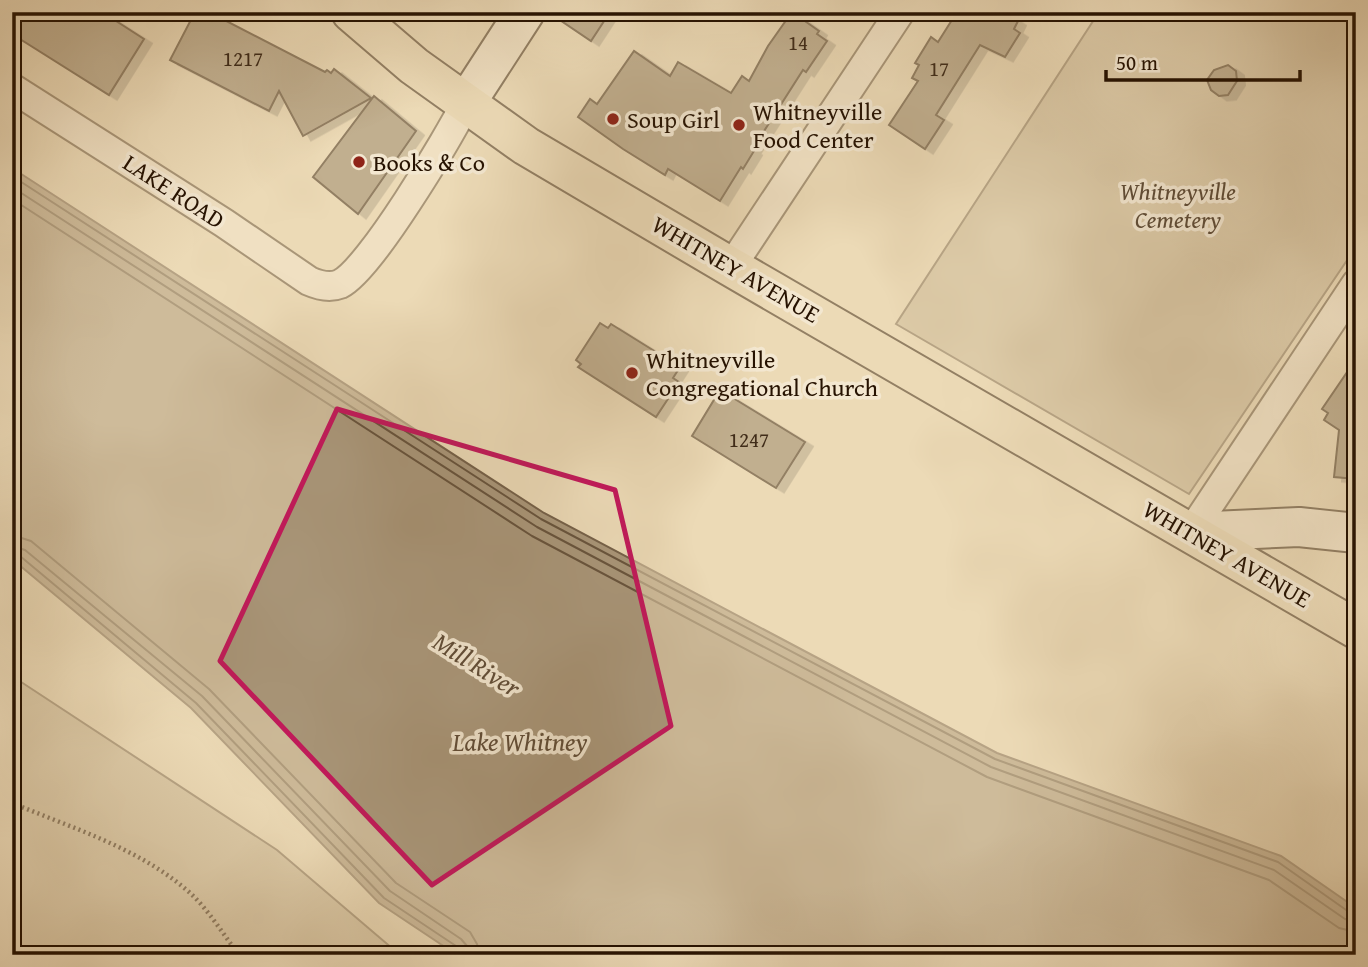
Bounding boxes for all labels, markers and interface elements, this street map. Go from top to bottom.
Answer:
house number: 14 [788,27,808,58]
scale bar [1106,38,1300,82]
house number: 1217 [223,43,263,74]
text: 50 m [1116,47,1158,78]
house number: 17 [929,53,949,84]
place label: Whitneyville Food Center [753,94,882,157]
place label: Soup Girl [627,102,720,137]
marker: Soup Girl [605,111,621,127]
marker: Whitneyville Food Center [731,117,747,133]
street label: LAKE ROAD [116,145,232,237]
place label: Books & Co [373,145,485,180]
marker: Books & Co [351,154,367,170]
park label: Whitneyville Cemetery [1120,174,1236,237]
street label: WHITNEY AVENUE [645,207,827,331]
place label: Whitneyville Congregational Church [646,342,878,405]
marker: Whitneyville Congregational Church [624,365,640,381]
house number: 1247 [729,424,769,455]
street label: WHITNEY AVENUE [1136,492,1318,616]
water label: Mill River [426,622,529,707]
water label: Lake Whitney [452,722,588,761]

